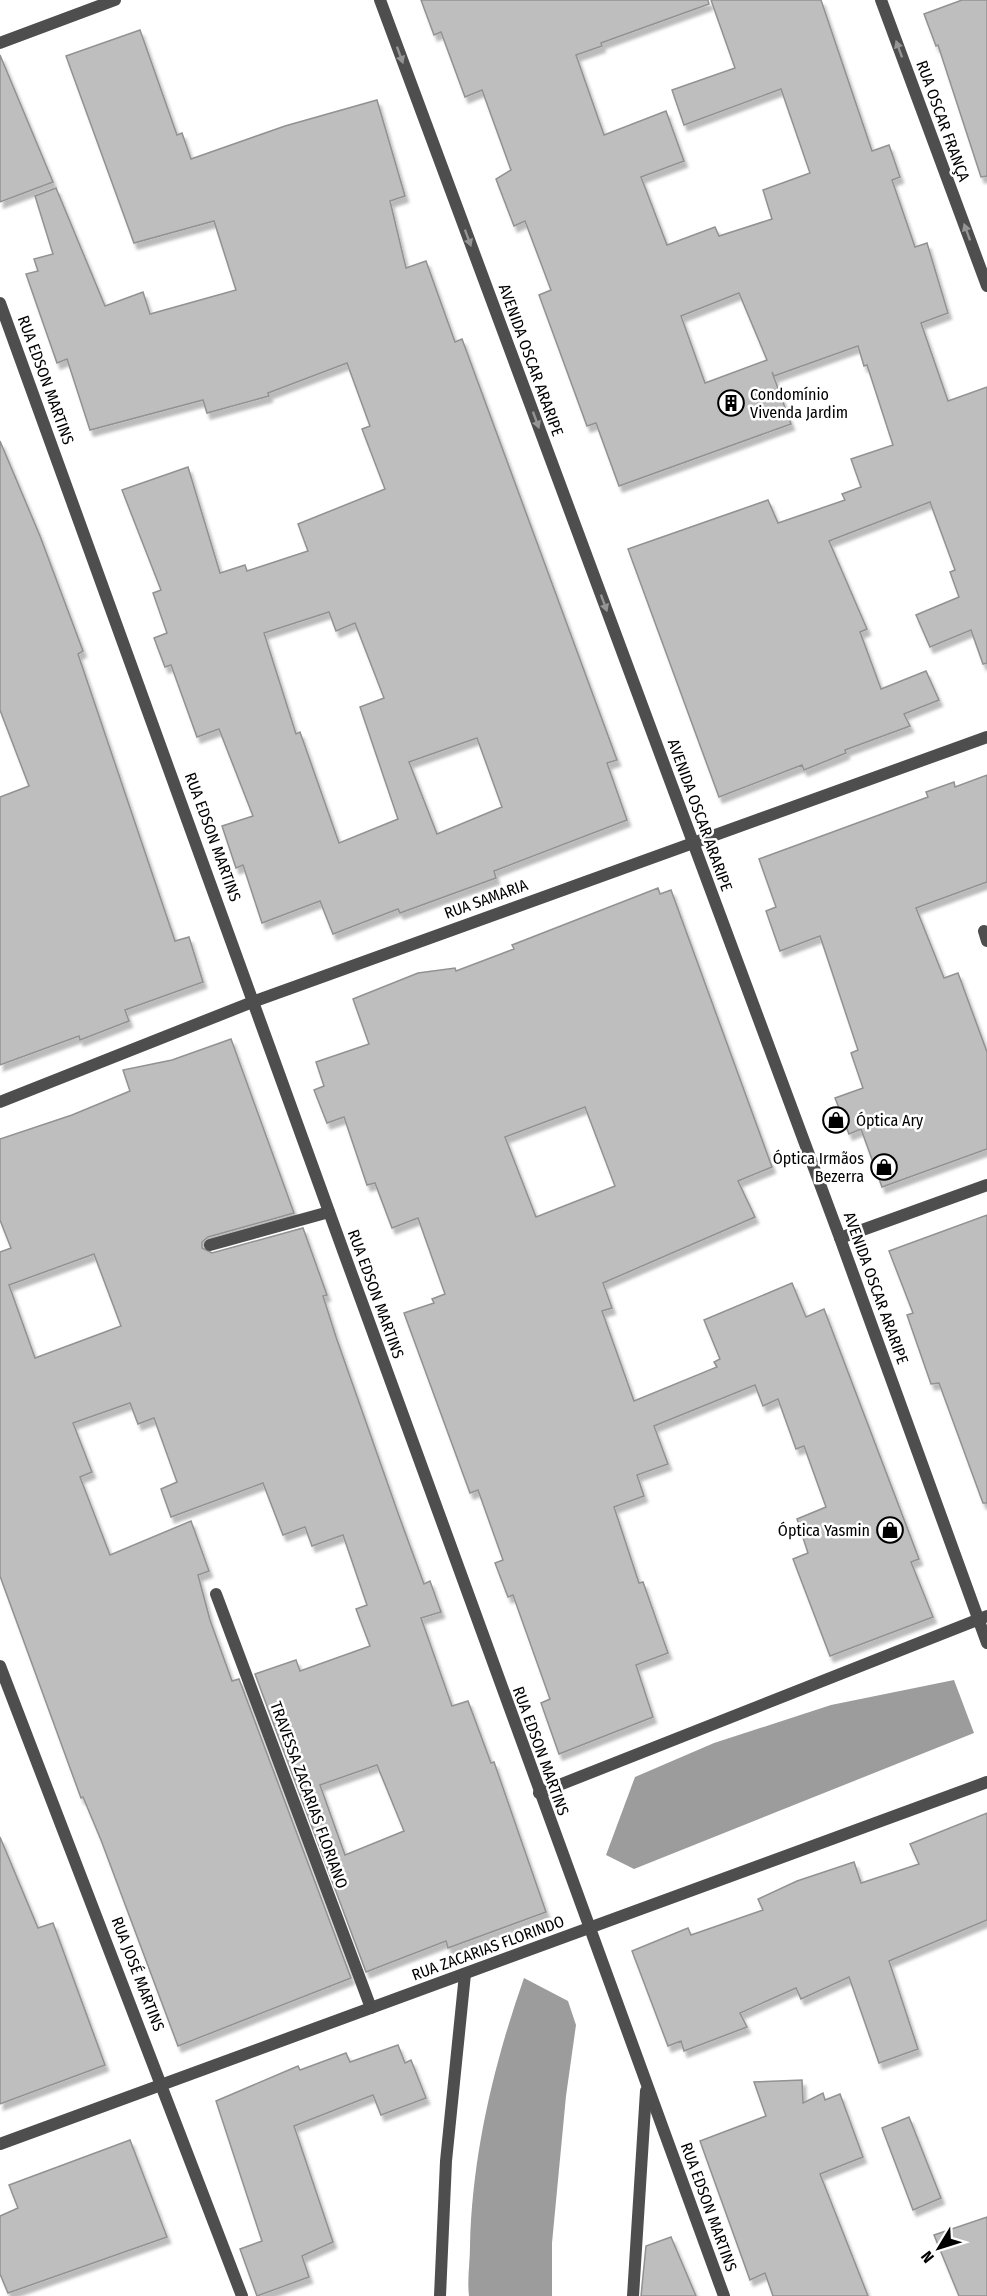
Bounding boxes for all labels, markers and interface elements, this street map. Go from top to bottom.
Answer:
one-way arrow [894,39,904,57]
one-way arrow [396,46,405,64]
street label: RUA OSCAR FRANÇA [911,58,974,185]
one-way arrow [961,222,971,240]
one-way arrow [463,229,473,247]
street label: AVENIDA OSCAR ARARIPE [495,281,567,439]
street label: RUA EDSON MARTINS [14,313,78,447]
place label: Condomínio Vivenda Jardim [750,385,848,422]
building icon: Condomínio Vivenda Jardim [716,388,746,418]
one-way arrow [531,412,541,430]
one-way arrow [599,594,609,612]
street label: AVENIDA OSCAR ARARIPE [664,736,736,894]
street label: RUA EDSON MARTINS [181,770,245,904]
street label: RUA SAMARIA [442,875,531,923]
shop icon: Óptica Ary [821,1105,851,1135]
place label: Óptica Ary [856,1111,924,1130]
place label: Óptica Irmãos Bezerra [773,1149,864,1186]
shop icon: Óptica Irmãos Bezerra [869,1152,899,1182]
street label: AVENIDA OSCAR ARARIPE [840,1209,912,1367]
street label: RUA EDSON MARTINS [344,1227,408,1361]
shop icon: Óptica Yasmin [875,1515,905,1545]
place label: Óptica Yasmin [778,1521,870,1540]
street label: RUA EDSON MARTINS [509,1684,573,1818]
street label: TRAVESSA ZACARIAS FLORIANO [266,1699,352,1891]
street label: RUA ZACARIAS FLORINDO [409,1912,567,1984]
street label: RUA JOSÉ MARTINS [107,1914,169,2034]
street label: RUA EDSON MARTINS [677,2140,741,2274]
north arrow [909,2218,969,2278]
text: N [917,2247,938,2267]

